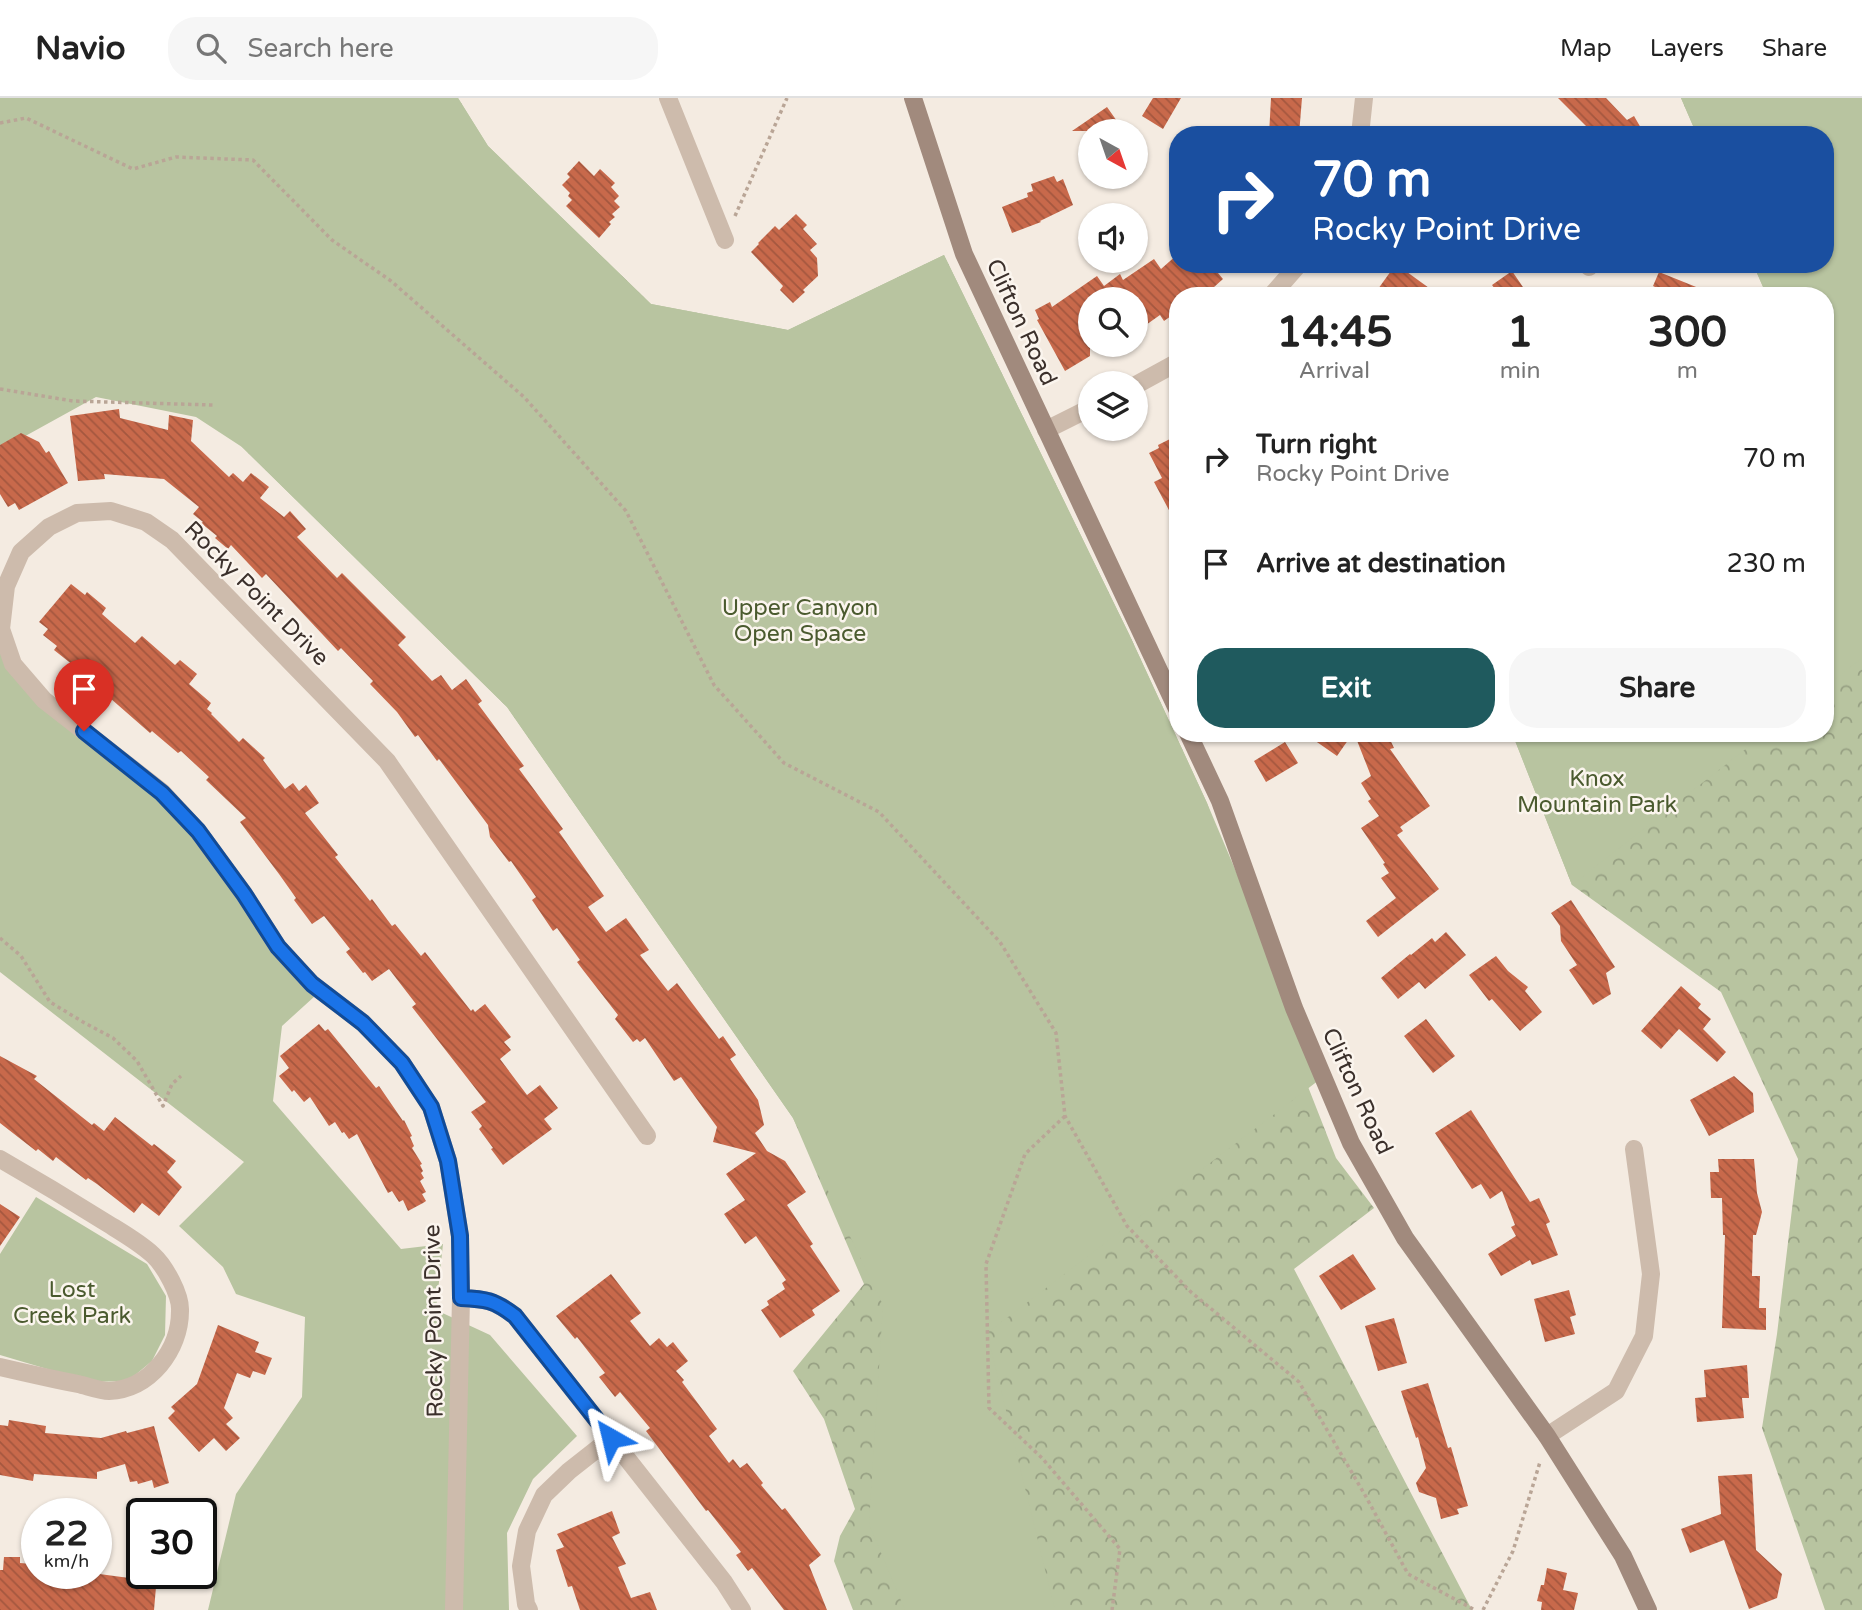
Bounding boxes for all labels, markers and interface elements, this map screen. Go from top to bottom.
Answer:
search box [168,17,658,80]
text: Navio [35,29,126,68]
icon: search [192,29,230,67]
text: Search here [248,33,394,64]
text: Map [1560,34,1612,63]
text: Layers [1650,34,1724,63]
text: Share [1762,34,1827,63]
north arrow [1078,119,1148,189]
map controls [1078,119,1148,441]
text: 70 m [1312,151,1431,210]
icon: right [1197,154,1288,245]
button: sound [1078,203,1148,273]
text: Rocky Point Drive [1312,211,1581,249]
street label: Clifton Road [980,255,1063,390]
button: search [1078,287,1148,357]
text: 14:45 [1276,307,1393,358]
text: 1 [1507,307,1533,358]
text: 300 [1648,307,1727,358]
text: Arrival [1299,357,1370,385]
text: min [1500,357,1541,385]
text: m [1677,357,1698,385]
button: layers [1078,371,1148,441]
text: Turn right [1256,429,1377,460]
icon: right [1197,440,1235,478]
text: 70 m [1743,443,1806,474]
text: Rocky Point Drive [1256,460,1449,488]
street label: Rocky Point Drive [178,515,335,672]
icon: arrive [1197,545,1235,583]
text: Arrive at destination [1256,548,1506,579]
text: 230 m [1726,548,1806,579]
park label: Upper Canyon Open Space [722,594,878,648]
button: Exit [1197,648,1495,728]
button: Share [1509,648,1806,728]
pin [54,659,114,731]
icon: arrive [65,670,103,708]
park label: Knox Mountain Park [1517,765,1677,819]
street label: Clifton Road [1316,1024,1399,1159]
street label: Rocky Point Drive [418,1224,450,1418]
park label: Lost Creek Park [13,1276,131,1330]
position arrow [574,1401,648,1475]
speed limit sign: 30 [126,1498,217,1589]
text: 22 [45,1513,88,1555]
text: km/h [44,1550,89,1572]

